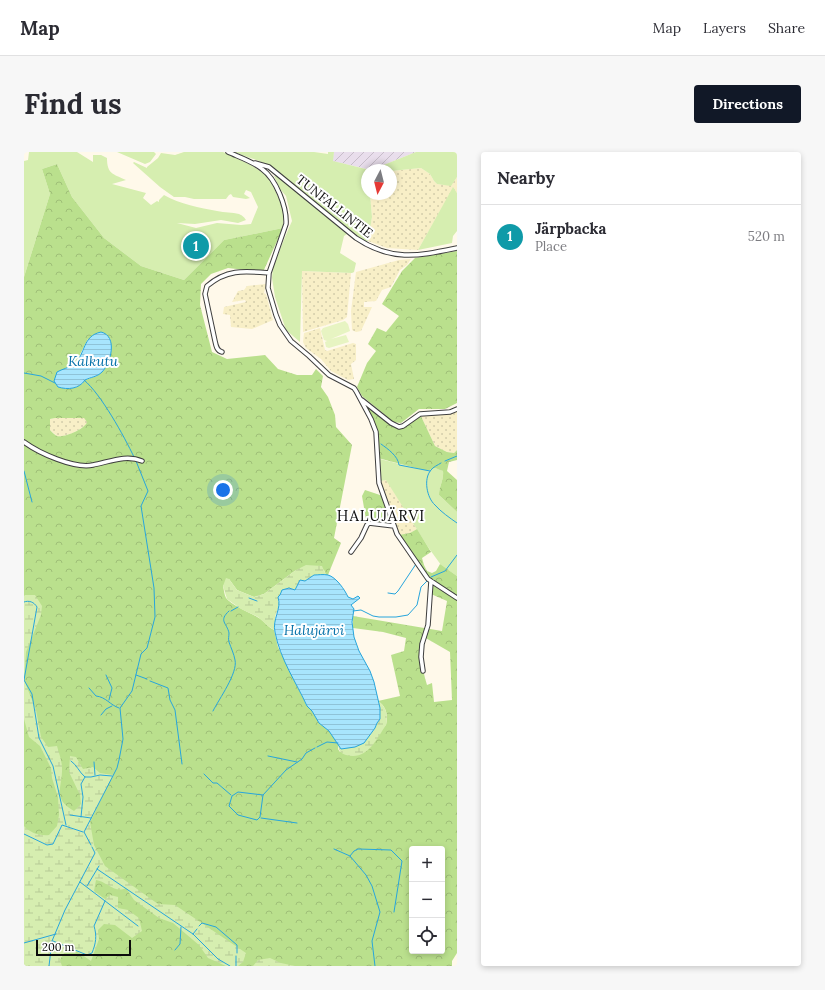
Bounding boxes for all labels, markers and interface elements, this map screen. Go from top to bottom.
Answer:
text: Map [20,16,60,40]
text: Map [653,19,681,37]
text: Layers [703,19,746,37]
text: Share [768,19,805,37]
button: Directions [694,85,801,123]
text: Find us [24,86,122,122]
north arrow [361,164,397,200]
text: Nearby [497,167,555,189]
street label: TUNFALLINTIE [293,171,377,242]
text: Järpbacka [535,219,606,238]
text: 1 [507,228,513,245]
text: 520 m [748,228,785,245]
pin: 1 [183,231,209,261]
text: Place [535,238,567,255]
water label: Kalkutu [68,352,119,370]
your location [213,480,233,500]
district label: HALUJÄRVI [337,506,425,525]
water label: Halujärvi [284,621,345,639]
map controls [409,846,445,954]
button: + [409,846,445,882]
button: − [409,882,445,918]
button: locate [409,918,445,954]
scale bar [36,938,131,957]
text: 200 m [42,940,74,954]

